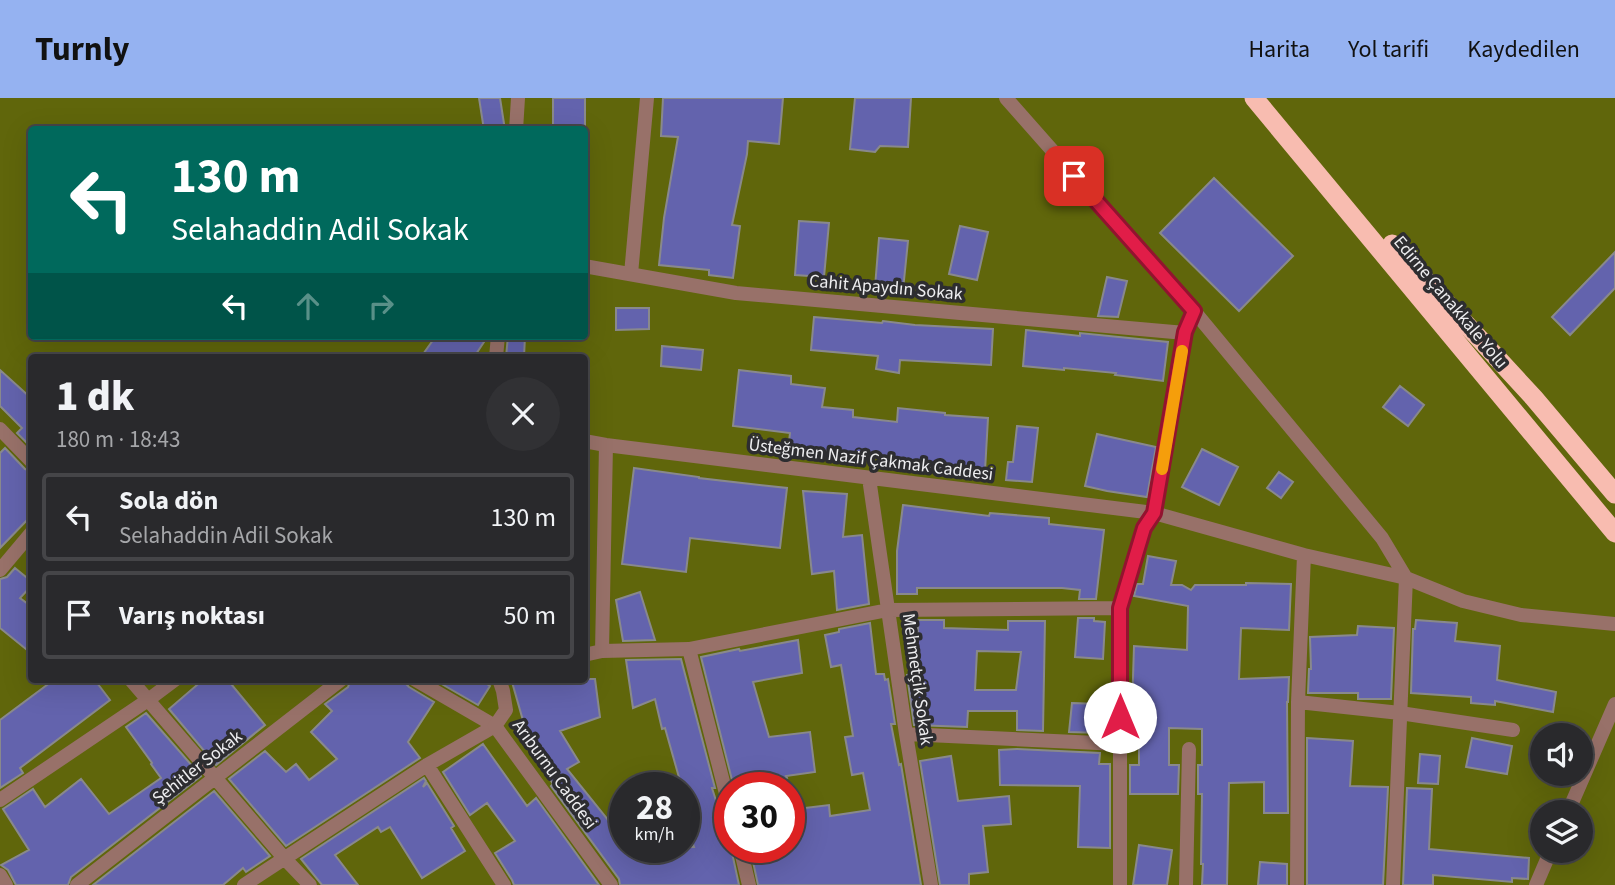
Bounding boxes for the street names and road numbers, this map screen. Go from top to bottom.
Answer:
street label: Edirne Çanakkale Yolu [1388,231,1514,374]
street label: Cahit Apaydın Sokak [808,268,964,307]
street label: Üsteğmen Nazif Çakmak Caddesi [747,432,995,487]
street label: Mehmetçik Sokak [896,612,939,747]
street label: Arıburnu Caddesi [506,714,603,834]
street label: Şehitler Sokak [147,724,248,811]

